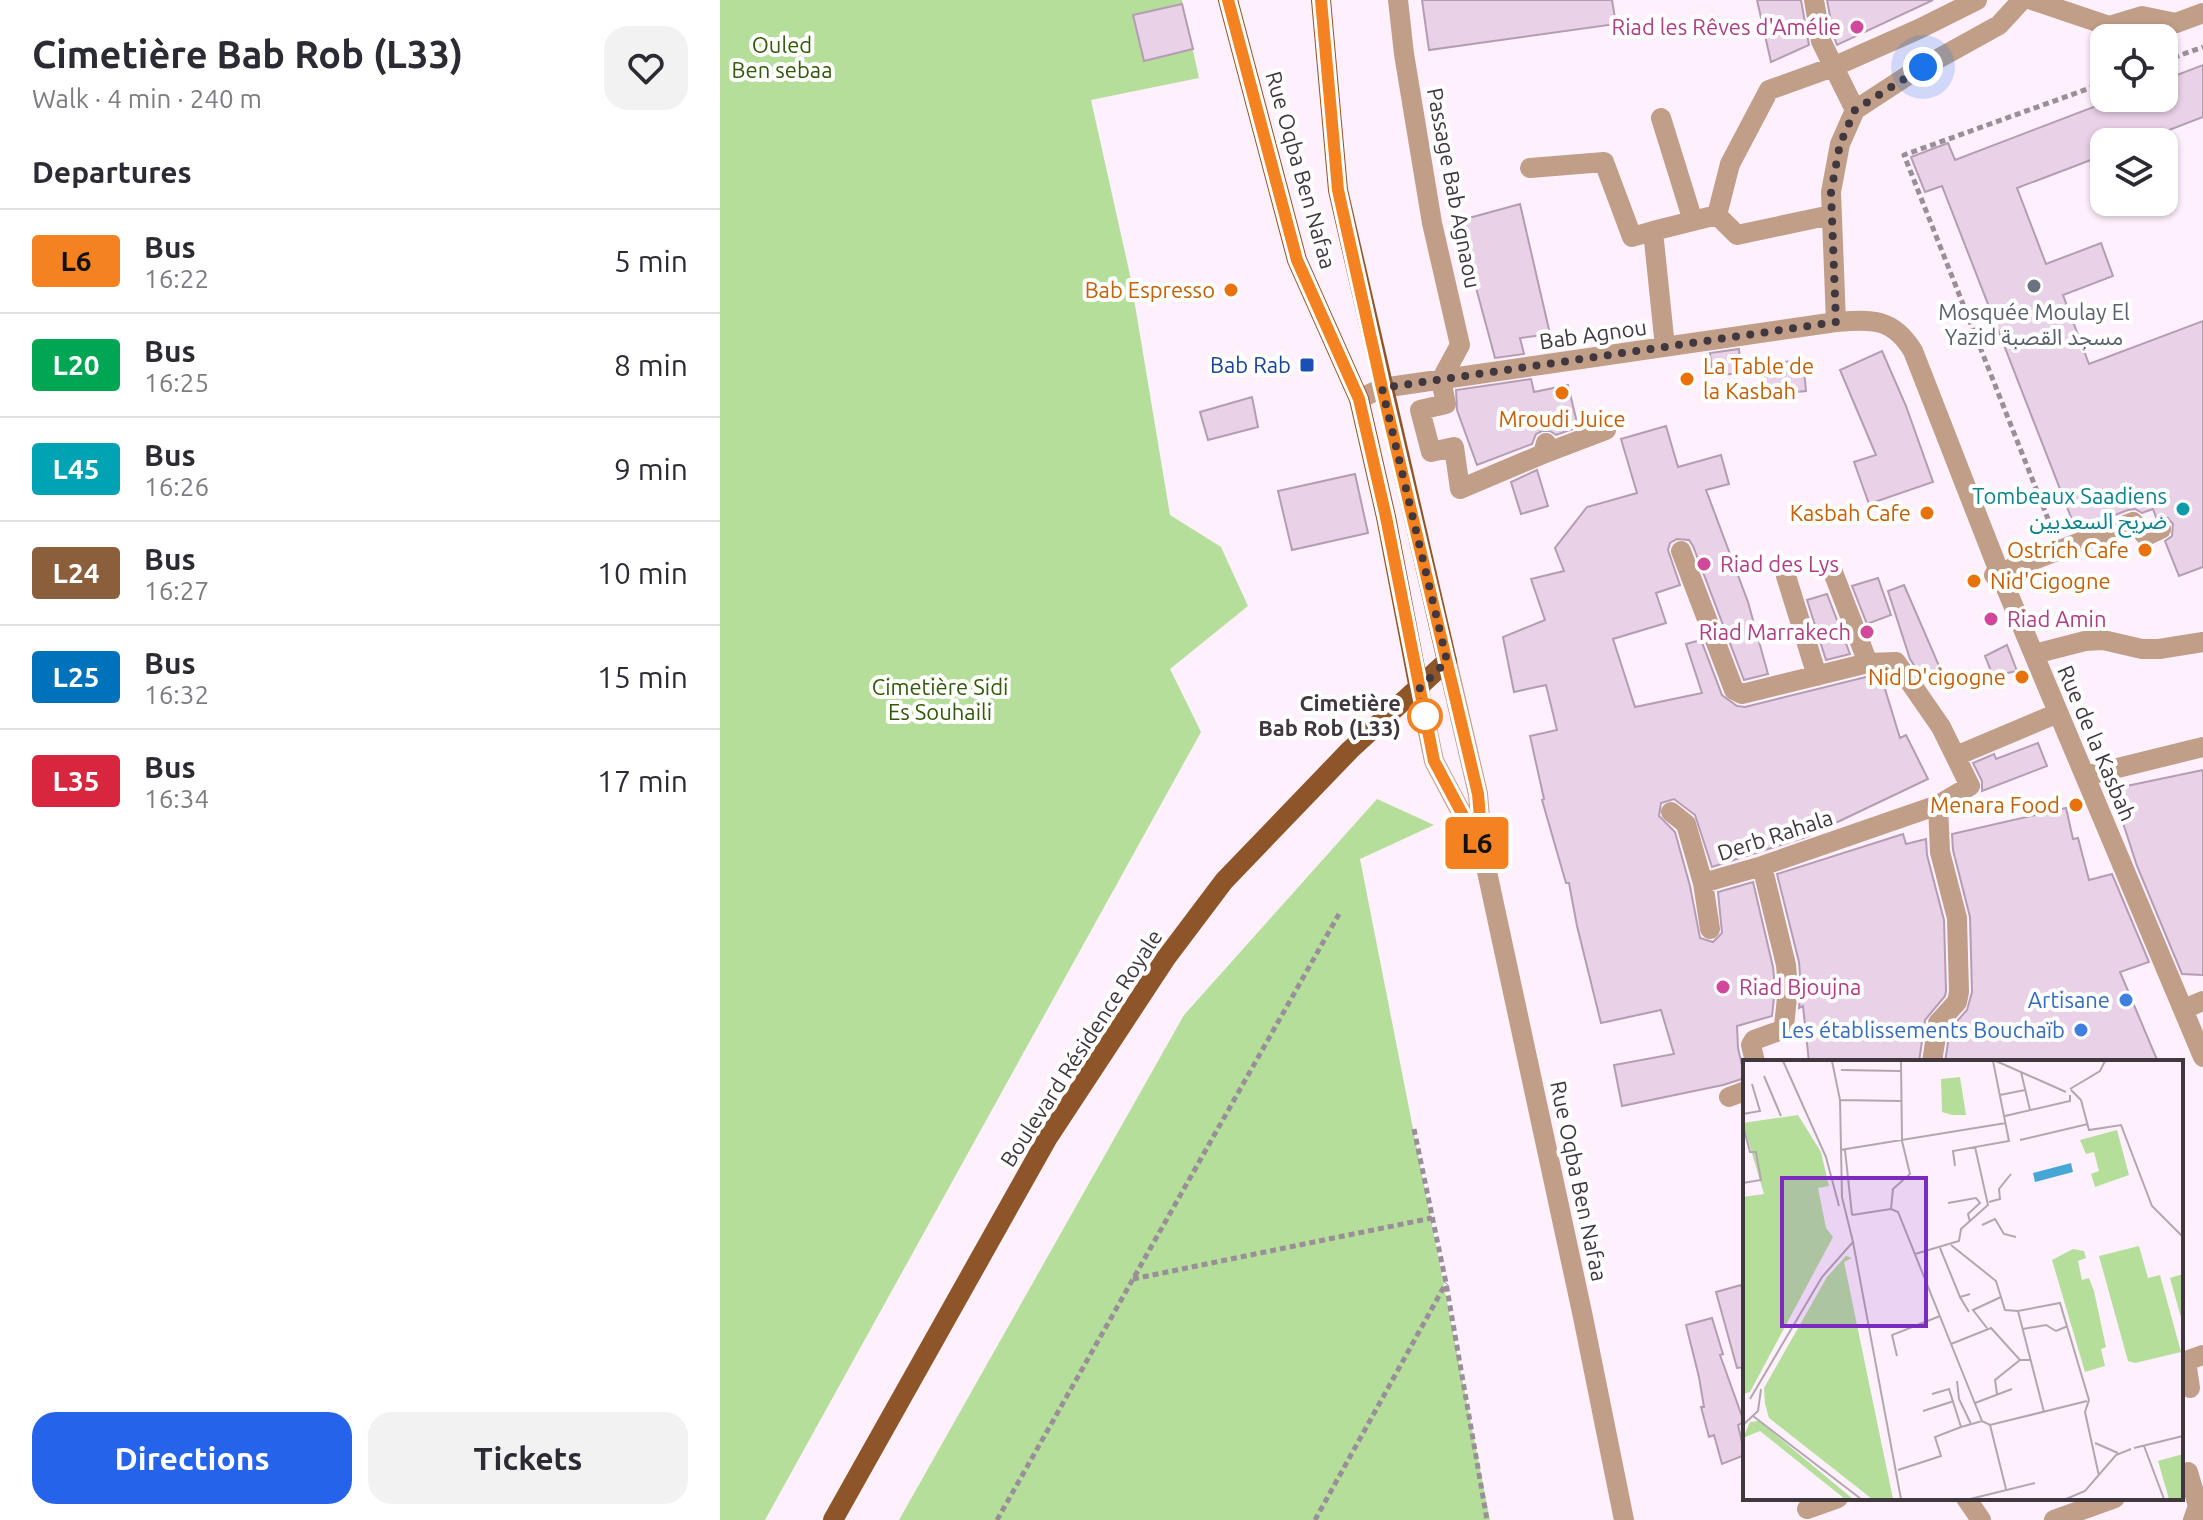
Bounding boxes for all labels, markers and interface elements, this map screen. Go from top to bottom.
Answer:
place label: Riad les Rêves d'Amélie [1612,14,1841,39]
marker: Riad les Rêves d'Amélie [1848,18,1866,36]
map controls [2090,24,2178,216]
button: locate [2090,24,2178,112]
button: heart [604,26,688,110]
park label: Ouled Ben sebaa [732,32,832,82]
text: Cimetière Bab Rob (L33) [32,33,463,75]
your location [1903,47,1943,87]
street label: Rue Oqba Ben Nafaa [1261,68,1342,272]
text: Walk · 4 min · 240 m [32,84,262,113]
street label: Passage Bab Agnaou [1423,85,1486,290]
button: layers [2090,128,2178,216]
text: Departures [32,155,192,189]
text: Bus [144,230,196,264]
text: 5 min [614,244,688,278]
text: L6 [60,245,92,276]
text: 16:22 [144,264,209,293]
place label: Bab Espresso [1085,277,1215,302]
marker: Mosquée Moulay El Yazid مسجد القصبة [2025,277,2043,295]
marker: Bab Espresso [1222,281,1240,299]
place label: Mosquée Moulay El Yazid مسجد القصبة [1938,299,2130,349]
street label: Bab Agnou [1538,314,1648,353]
text: Bus [144,334,196,368]
text: 8 min [614,348,688,382]
text: L20 [53,349,99,380]
place label: Bab Rab [1210,352,1291,377]
place label: La Table de la Kasbah [1703,353,1814,403]
marker: Bab Rab [1298,356,1316,374]
text: 16:25 [144,368,209,397]
marker: La Table de la Kasbah [1678,370,1696,388]
marker: Mroudi Juice [1553,384,1571,402]
place label: Mroudi Juice [1498,406,1626,431]
text: Bus [144,438,196,472]
text: 9 min [614,452,688,486]
text: L45 [53,453,99,484]
text: 16:26 [144,472,209,501]
place label: Tombeaux Saadiens ضريح السعديين [1972,483,2167,538]
place label: Kasbah Cafe [1790,500,1911,525]
marker: Tombeaux Saadiens ضريح السعديين [2174,500,2192,518]
marker: Kasbah Cafe [1918,504,1936,522]
place label: Ostrich Cafe [2007,537,2129,562]
marker: Ostrich Cafe [2136,541,2154,559]
text: Bus [144,542,196,576]
place label: Riad des Lys [1720,551,1839,576]
marker: Riad des Lys [1695,555,1713,573]
text: 10 min [597,556,688,590]
text: L24 [53,557,99,588]
place label: Nid'Cigogne [1990,568,2111,593]
marker: Nid'Cigogne [1965,572,1983,590]
text: 16:27 [144,576,209,605]
place label: Riad Amin [2007,606,2106,631]
marker: Riad Amin [1982,610,2000,628]
place label: Riad Marrakech [1699,619,1851,644]
marker: Riad Marrakech [1858,623,1876,641]
text: Bus [144,646,196,680]
text: 15 min [597,660,688,694]
text: L25 [53,661,99,692]
street label: Rue de la Kasbah [2053,661,2142,824]
place label: Nid D'cigogne [1868,664,2006,689]
marker: Nid D'cigogne [2013,668,2031,686]
park label: Cimetière Sidi Es Souhaili [872,674,1008,724]
text: 16:32 [144,680,209,709]
place label: Cimetière Bab Rob (L33) [1258,690,1401,741]
marker: Cimetière Bab Rob (L33) [1408,699,1442,733]
text: Bus [144,750,196,784]
text: 17 min [597,764,688,798]
text: L35 [53,765,99,796]
text: 16:34 [144,784,209,813]
place label: Menara Food [1930,792,2060,817]
marker: Menara Food [2067,796,2085,814]
street label: Derb Rahala [1714,804,1836,865]
line badge: L6 [1441,817,1513,869]
text: L6 [1461,827,1493,858]
street label: Boulevard Résidence Royale [995,925,1167,1171]
place label: Riad Bjoujna [1739,974,1861,999]
marker: Riad Bjoujna [1714,978,1732,996]
place label: Artisane [2028,987,2110,1012]
marker: Artisane [2117,991,2135,1009]
place label: Les établissements Bouchaïb [1781,1017,2065,1042]
marker: Les établissements Bouchaïb [2072,1021,2090,1039]
inset map [1743,1060,2183,1500]
street label: Rue Oqba Ben Nafaa [1546,1078,1613,1283]
button: Directions [32,1412,352,1504]
button: Tickets [368,1412,688,1504]

